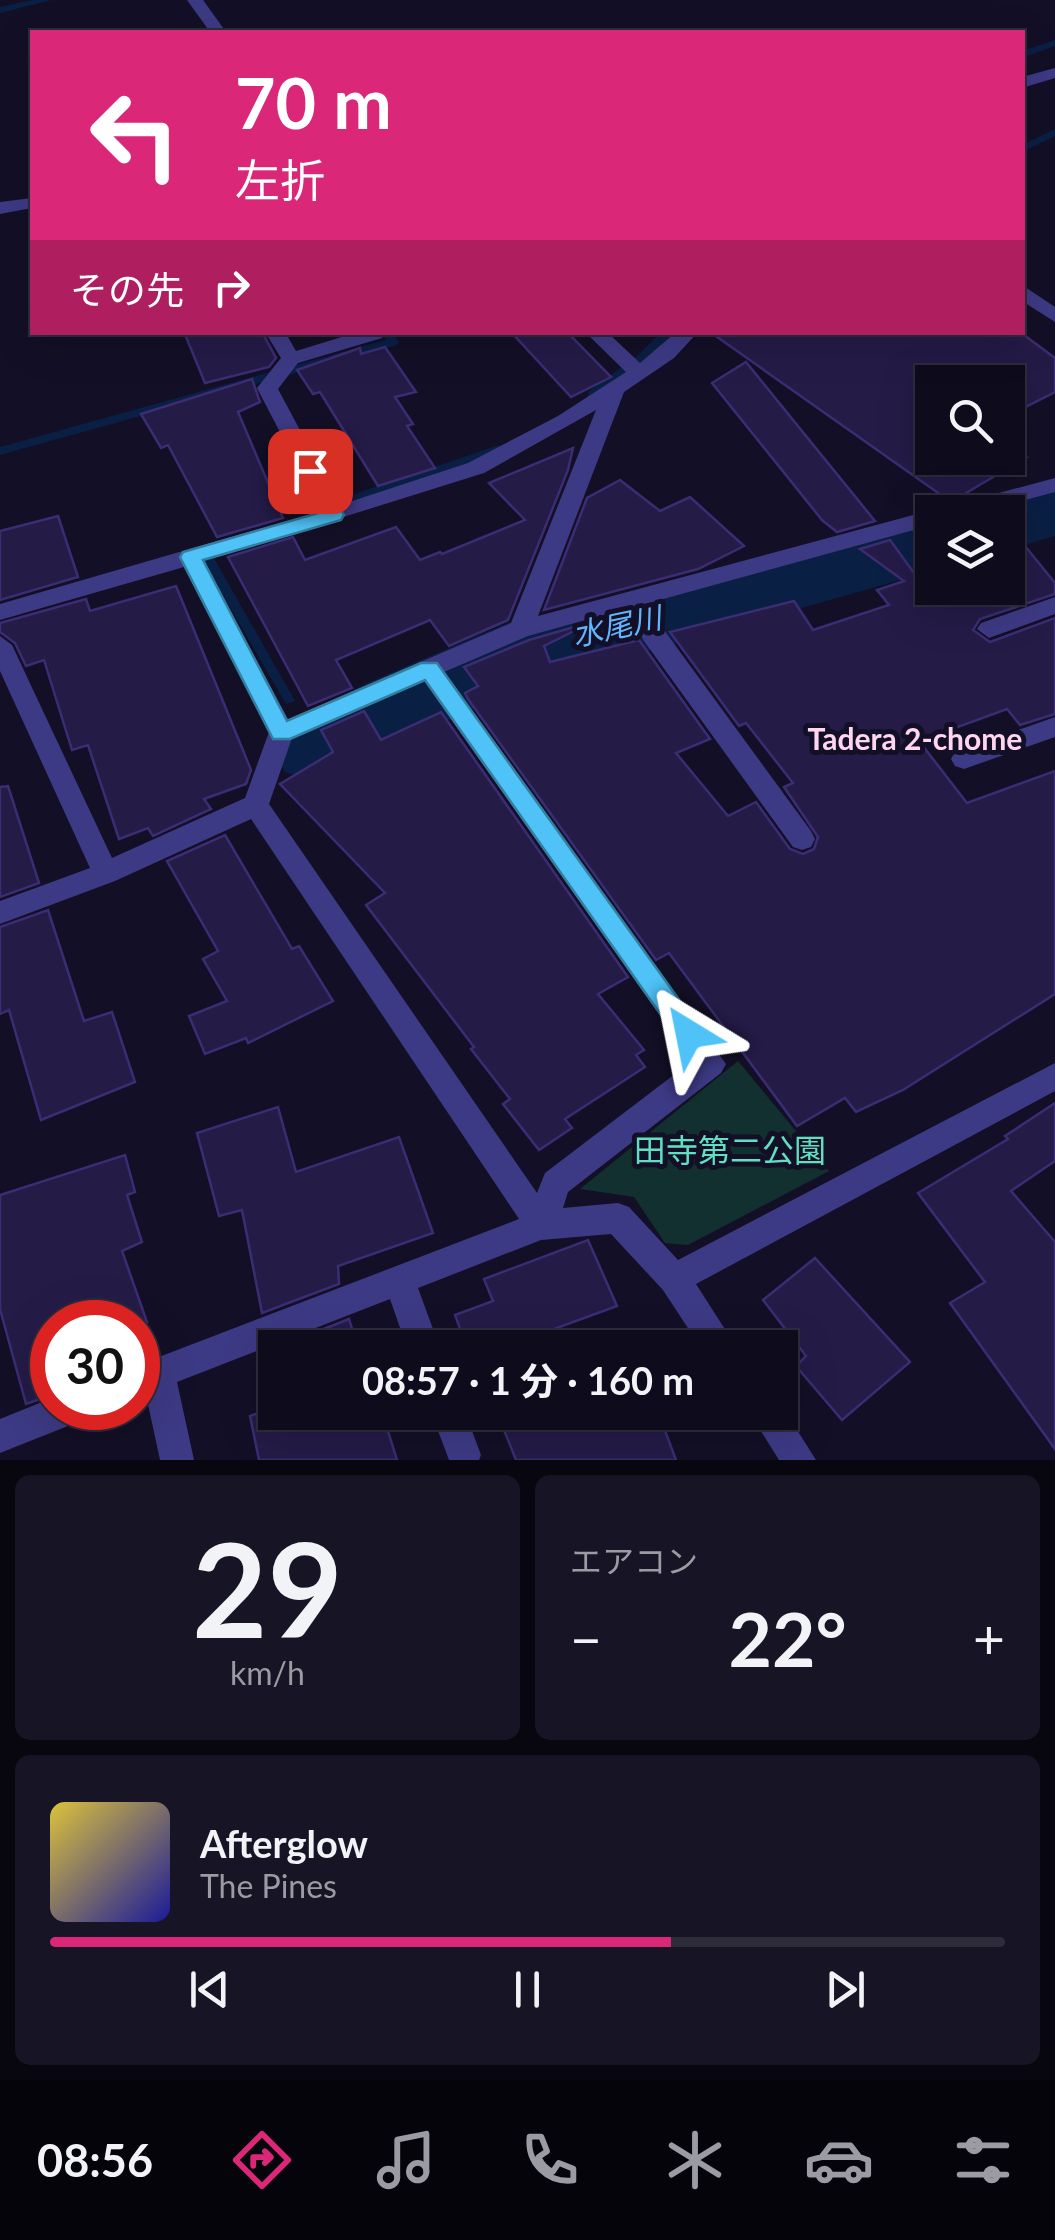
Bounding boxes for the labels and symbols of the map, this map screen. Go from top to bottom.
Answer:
pin [268,429,353,514]
water label: 水尾川 [569,597,667,652]
district label: Tadera 2-chome [808,720,1022,756]
position arrow [637,982,741,1086]
park label: 田寺第二公園 [634,1130,826,1169]
speed limit sign: 30 [30,1300,160,1430]

